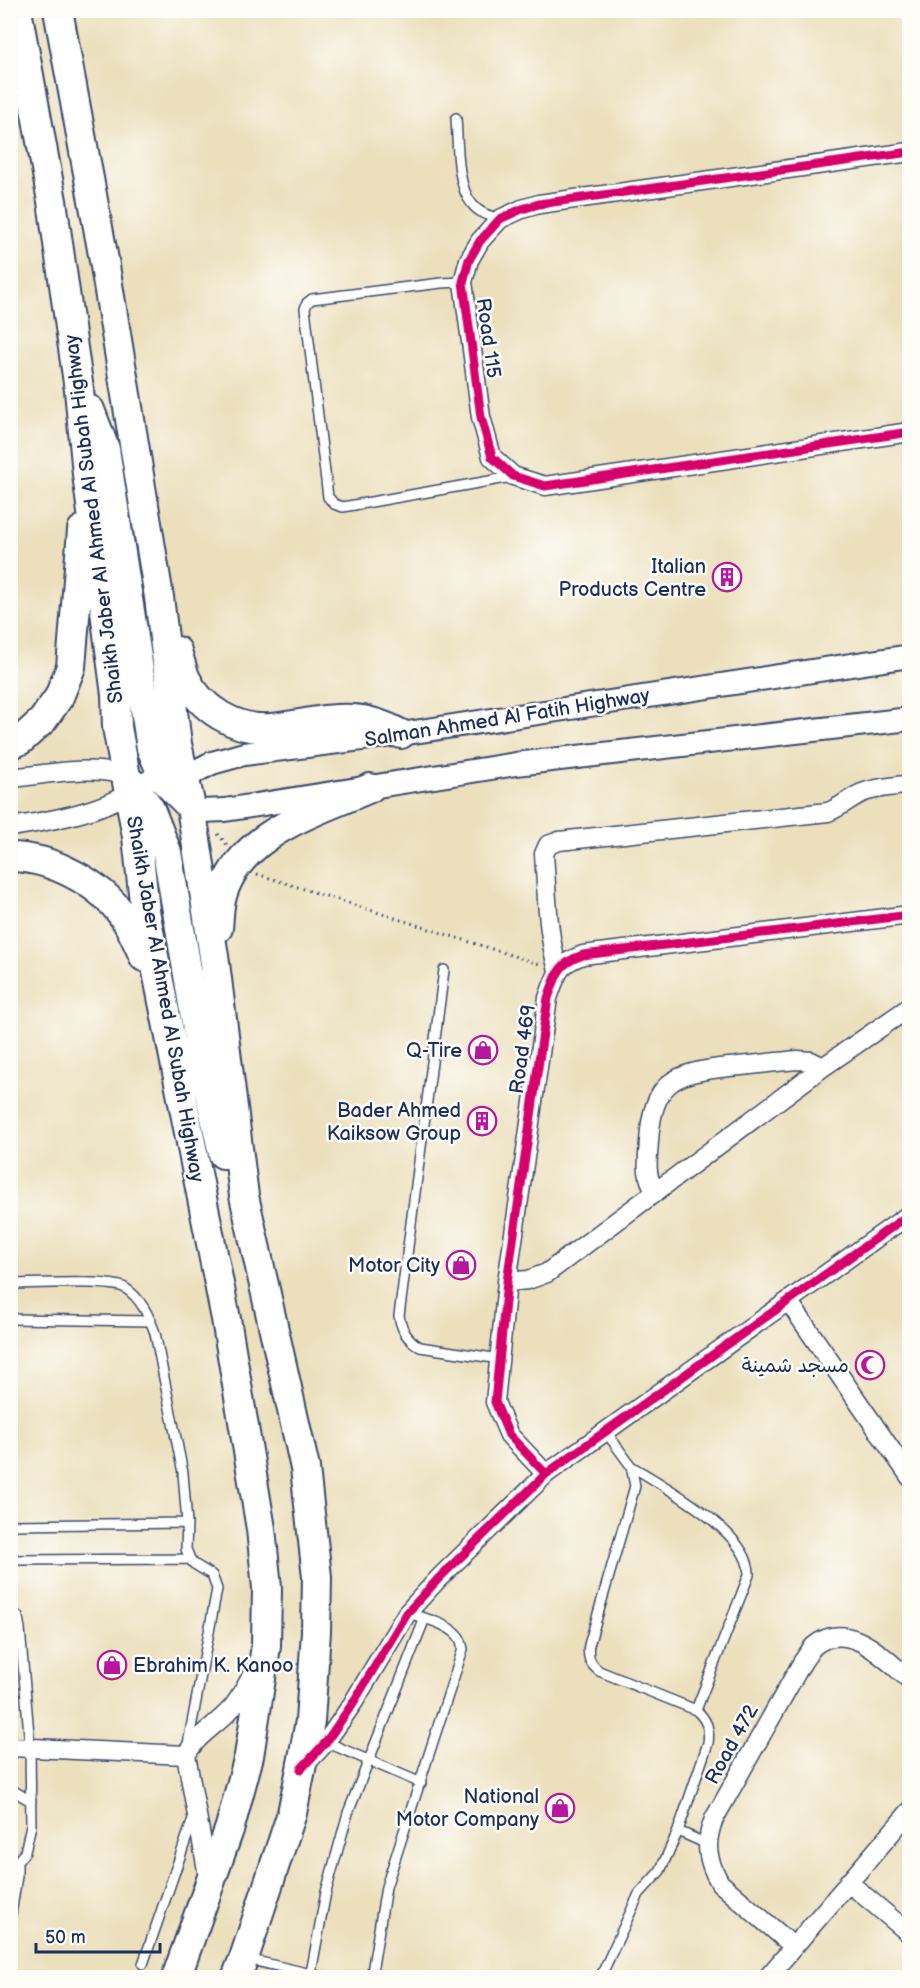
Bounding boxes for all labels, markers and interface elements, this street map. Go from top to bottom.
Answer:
street label: Road 115 [471,297,506,380]
street label: Shaikh Jaber Al Ahmed Al Subah Highway [59,333,129,705]
place label: Italian Products Centre [559,555,706,602]
building icon: Italian Products Centre [711,561,743,593]
street label: Salman Ahmed Al Fatih Highway [363,684,651,752]
street label: Shaikh Jaber Al Ahmed Al Subah Highway [121,814,209,1184]
street label: Road 469 [505,1003,541,1095]
shop icon: Q-Tire [467,1034,499,1066]
place label: Q-Tire [406,1039,462,1063]
place label: Bader Ahmed Kaiksow Group [327,1099,461,1146]
building icon: Bader Ahmed Kaiksow Group [466,1105,498,1137]
shop icon: Motor City [445,1249,477,1281]
place label: Motor City [348,1254,440,1278]
mosque icon: مسجد شمينة [854,1349,886,1381]
place label: مسجد شمينة [742,1354,849,1378]
shop icon: Ebrahim K. Kanoo [96,1649,128,1681]
place label: Ebrahim K. Kanoo [133,1654,294,1678]
street label: Road 472 [700,1700,764,1789]
place label: National Motor Company [396,1785,539,1832]
shop icon: National Motor Company [544,1792,576,1824]
scale bar [36,1916,160,1954]
text: 50 m [45,1927,86,1948]

